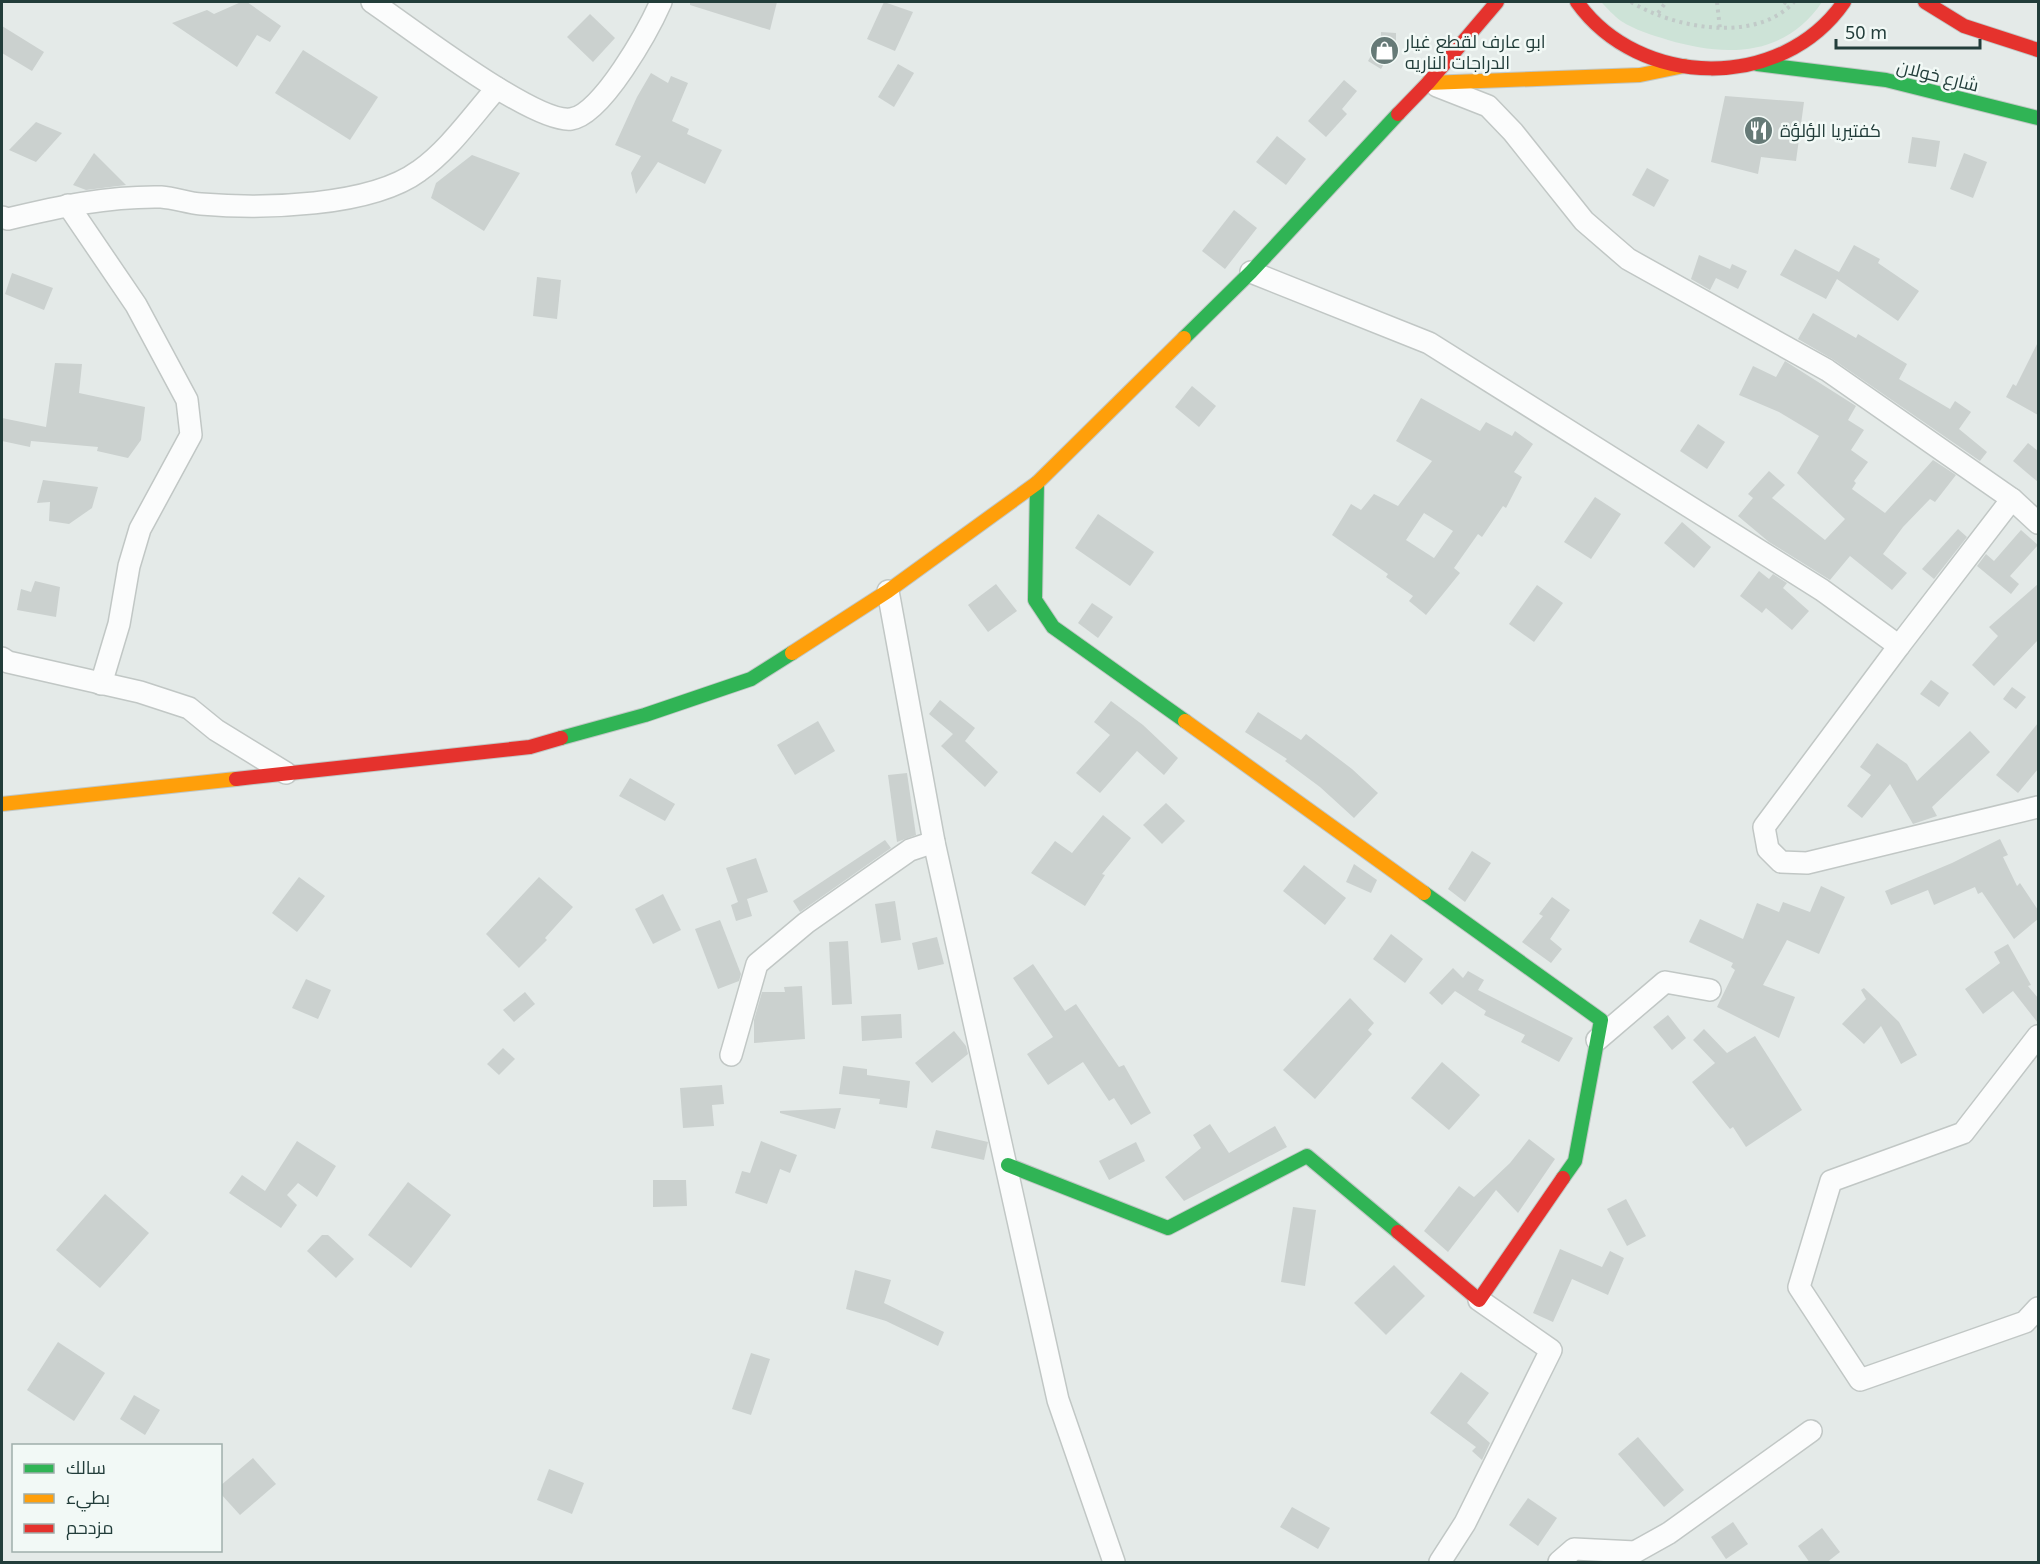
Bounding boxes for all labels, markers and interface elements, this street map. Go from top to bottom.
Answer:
scale bar [1836,12,1980,50]
text: 50 m [1845,20,1887,44]
place label: ابو عارف لقطع غيار الدراجات الناريه [1404,29,1546,74]
shop icon: ابو عارف لقطع غيار الدراجات الناريه [1368,35,1400,67]
street label: شارع خولان [1894,53,1981,98]
restaurant icon: كفتيريا الؤلؤة [1743,114,1775,146]
place label: كفتيريا الؤلؤة [1780,118,1881,142]
legend [12,1444,222,1552]
text: سالك [66,1455,106,1479]
text: بطيء [66,1485,110,1512]
text: مزدحم [66,1515,114,1540]

